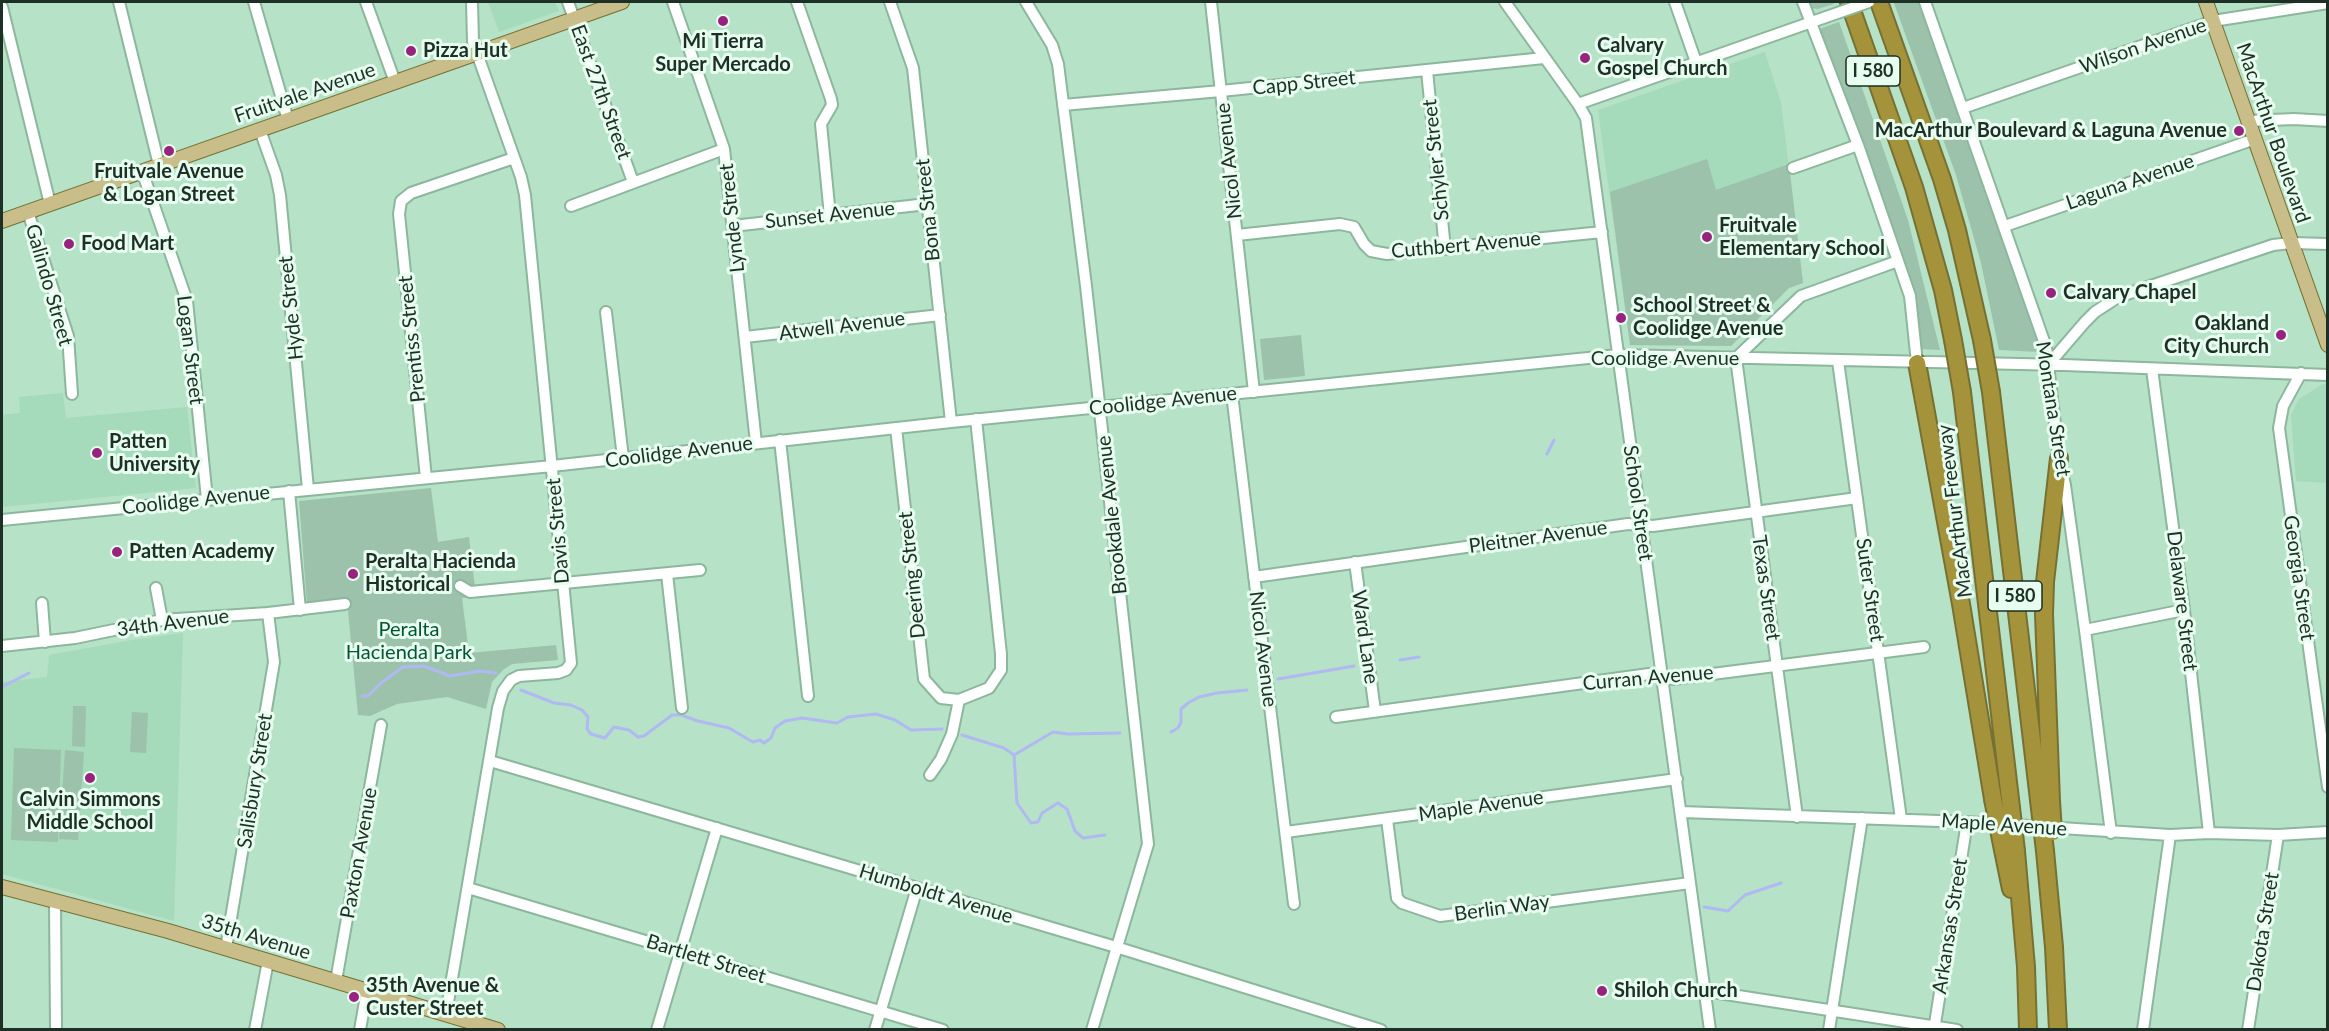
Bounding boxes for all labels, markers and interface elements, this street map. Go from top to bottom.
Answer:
street label: Wilson Avenue [2076,13,2210,79]
marker: Mi Tierra Super Mercado [716,14,730,28]
street label: East 27th Street [566,21,636,163]
place label: Mi Tierra Super Mercado [655,30,791,77]
place label: Calvary Gospel Church [1597,34,1727,81]
place label: Pizza Hut [423,39,508,63]
street label: MacArthur Boulevard [2231,40,2315,226]
marker: Pizza Hut [404,44,418,58]
marker: Calvary Gospel Church [1578,51,1592,65]
road number: I 580 [1846,56,1900,86]
street label: Fruitvale Avenue [231,58,379,128]
street label: Capp Street [1251,66,1357,100]
street label: Schyler Street [1418,98,1454,222]
street label: Nicol Avenue [1211,102,1247,220]
place label: MacArthur Boulevard & Laguna Avenue [1875,119,2227,143]
marker: MacArthur Boulevard & Laguna Avenue [2232,124,2246,138]
marker: Fruitvale Avenue & Logan Street [162,144,176,158]
street label: Laguna Avenue [2063,149,2197,215]
street label: Bona Street [911,158,945,262]
place label: Fruitvale Avenue & Logan Street [94,160,244,207]
street label: Lynde Street [714,162,750,274]
street label: Sunset Avenue [764,196,896,234]
place label: Fruitvale Elementary School [1719,214,1885,261]
street label: Galindo Street [20,221,78,349]
street label: Cuthbert Avenue [1390,226,1542,264]
marker: Fruitvale Elementary School [1700,230,1714,244]
place label: Food Mart [81,232,174,256]
marker: Food Mart [62,237,76,251]
street label: Hyde Street [274,255,308,361]
street label: Prentiss Street [393,274,431,404]
place label: Calvary Chapel [2063,281,2196,305]
marker: Calvary Chapel [2044,286,2058,300]
street label: Logan Street [171,294,209,406]
place label: School Street & Coolidge Avenue [1633,294,1784,341]
street label: Atwell Avenue [778,306,906,346]
marker: School Street & Coolidge Avenue [1614,311,1628,325]
place label: Oakland City Church [2164,312,2269,359]
marker: Oakland City Church [2274,328,2288,342]
street label: Montana Street [2030,340,2076,478]
street label: Coolidge Avenue [1591,347,1739,371]
street label: Coolidge Avenue [1088,381,1238,421]
street label: MacArthur Freeway [1932,423,1978,599]
place label: Patten University [109,430,200,477]
street label: Coolidge Avenue [604,431,754,473]
street label: Brookdale Avenue [1092,434,1132,596]
street label: School Street [1618,444,1658,562]
marker: Patten University [90,446,104,460]
street label: Davis Street [541,477,575,585]
street label: Coolidge Avenue [121,480,271,520]
street label: Deering Street [893,510,931,640]
street label: Georgia Street [2278,514,2320,642]
street label: Pleitner Avenue [1467,515,1609,559]
street label: Delaware Street [2161,530,2203,672]
street label: Texas Street [1747,534,1785,642]
street label: Suter Street [1851,537,1889,643]
place label: Patten Academy [129,540,274,564]
marker: Patten Academy [110,545,124,559]
place label: Peralta Hacienda Historical [365,550,516,597]
marker: Peralta Hacienda Historical [346,567,360,581]
road number: I 580 [1988,581,2042,611]
street label: Ward Lane [1347,588,1383,686]
street label: Nicol Avenue [1244,590,1282,708]
street label: 34th Avenue [116,604,230,642]
park label: Peralta Hacienda Park [346,618,472,665]
street label: Curran Avenue [1582,660,1714,696]
street label: Salisbury Street [232,712,278,850]
marker: Calvin Simmons Middle School [83,771,97,785]
street label: Maple Avenue [1417,785,1545,827]
street label: Paxton Avenue [336,786,382,920]
place label: Calvin Simmons Middle School [19,788,161,835]
street label: Maple Avenue [1940,809,2068,841]
street label: Arkansas Street [1927,856,1973,996]
street label: Humboldt Avenue [856,859,1016,929]
street label: Dakota Street [2242,871,2284,993]
street label: Berlin Way [1453,889,1551,927]
street label: 35th Avenue [199,909,313,965]
street label: Bartlett Street [643,929,769,989]
place label: 35th Avenue & Custer Street [366,974,499,1021]
place label: Shiloh Church [1614,979,1738,1003]
marker: Shiloh Church [1595,984,1609,998]
marker: 35th Avenue & Custer Street [347,990,361,1004]

